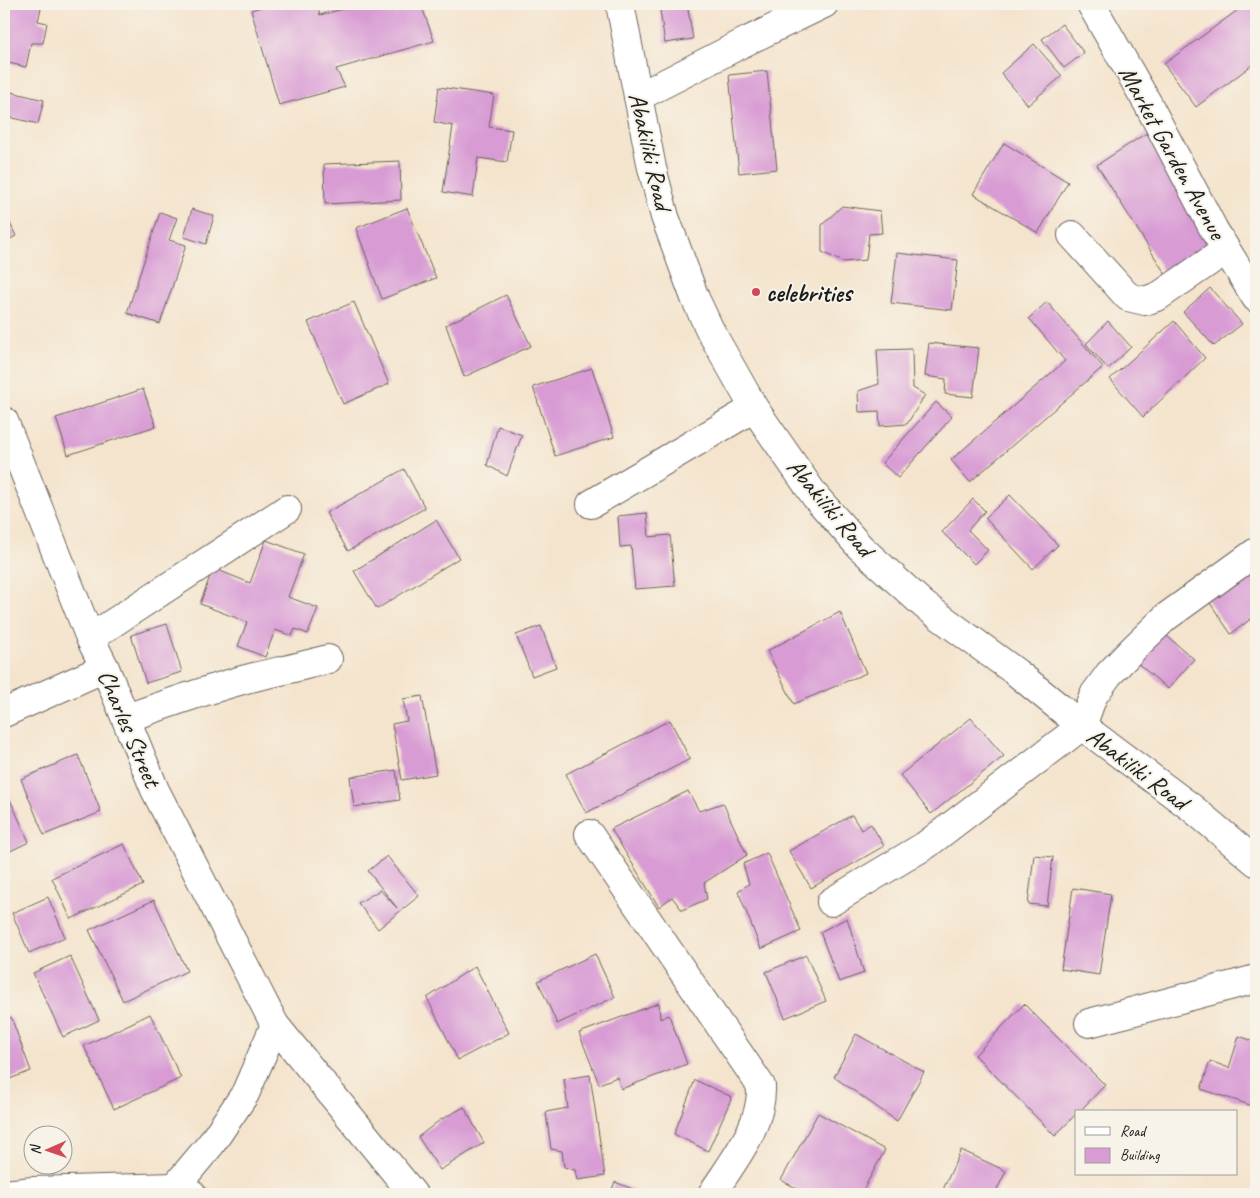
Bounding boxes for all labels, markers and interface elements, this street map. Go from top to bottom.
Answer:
street label: Market Garden Avenue [1111,60,1234,247]
street label: Abakiliki Road [621,90,680,217]
place label: celebrities [766,277,854,309]
marker: celebrities [750,286,762,298]
street label: Abakiliki Road [780,452,883,567]
street label: Charles Street [90,665,169,794]
street label: Abakiliki Road [1080,720,1198,820]
legend [1075,1110,1238,1176]
text: Road [1120,1122,1147,1141]
north arrow [22,1126,72,1176]
text: N [27,1143,44,1155]
text: Building [1120,1146,1160,1165]

